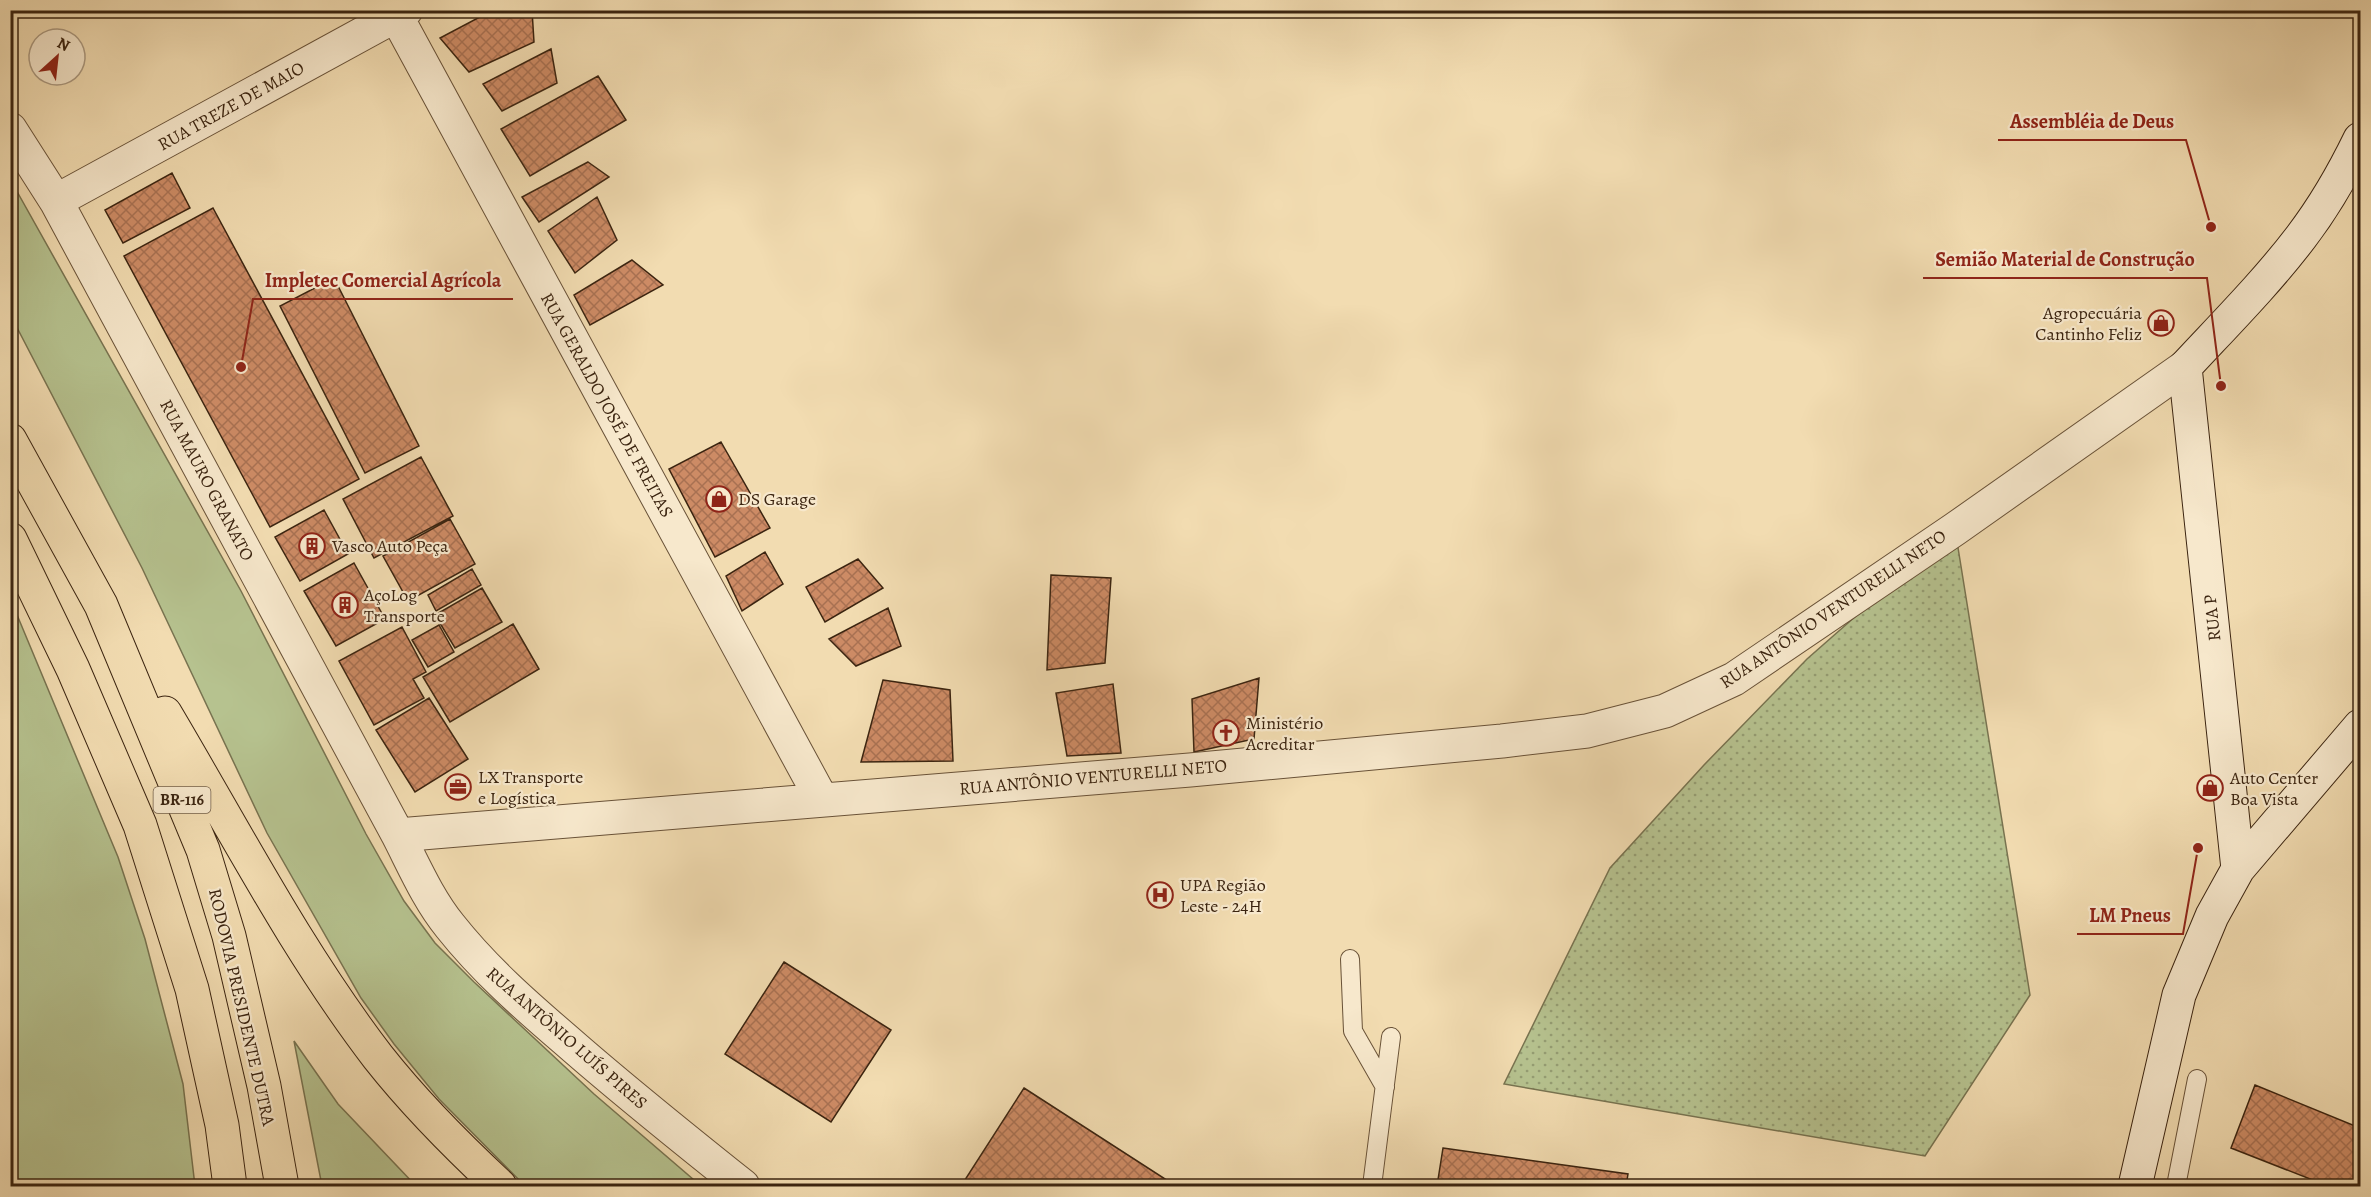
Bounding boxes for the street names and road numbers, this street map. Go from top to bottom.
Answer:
street label: RUA TREZE DE MAIO [153,56,309,156]
street label: RUA GERALDO JOSÉ DE FREITAS [535,288,679,522]
street label: RUA MAURO GRANATO [154,395,260,565]
street label: RUA ANTÔNIO VENTURELLI NETO [1715,524,1951,694]
street label: RUA P [2198,593,2226,642]
street label: RUA ANTÔNIO VENTURELLI NETO [958,753,1228,801]
road number: BR-116 [154,787,210,813]
street label: RODOVIA PRESIDENTE DUTRA [203,886,281,1129]
street label: RUA ANTÔNIO LUÍS PIRES [481,961,653,1115]

